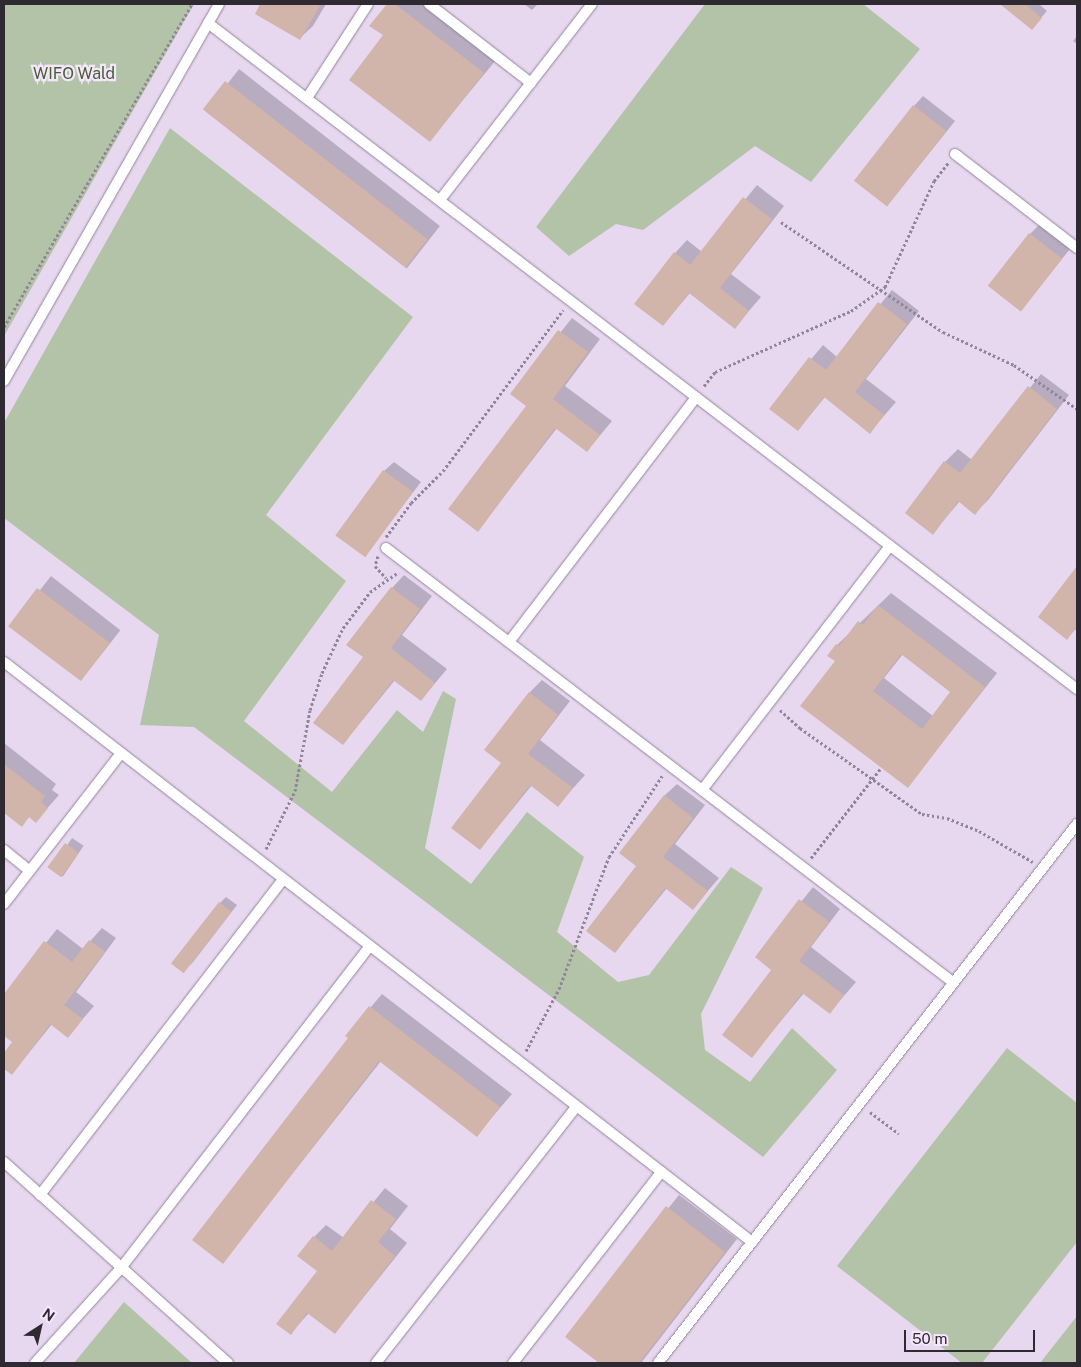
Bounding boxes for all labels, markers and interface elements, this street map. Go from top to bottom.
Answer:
park label: WIFO Wald [33,64,115,84]
north arrow [15,1302,65,1352]
text: N [40,1305,58,1324]
scale bar [906,1320,1037,1352]
text: 50 m [912,1330,947,1347]

